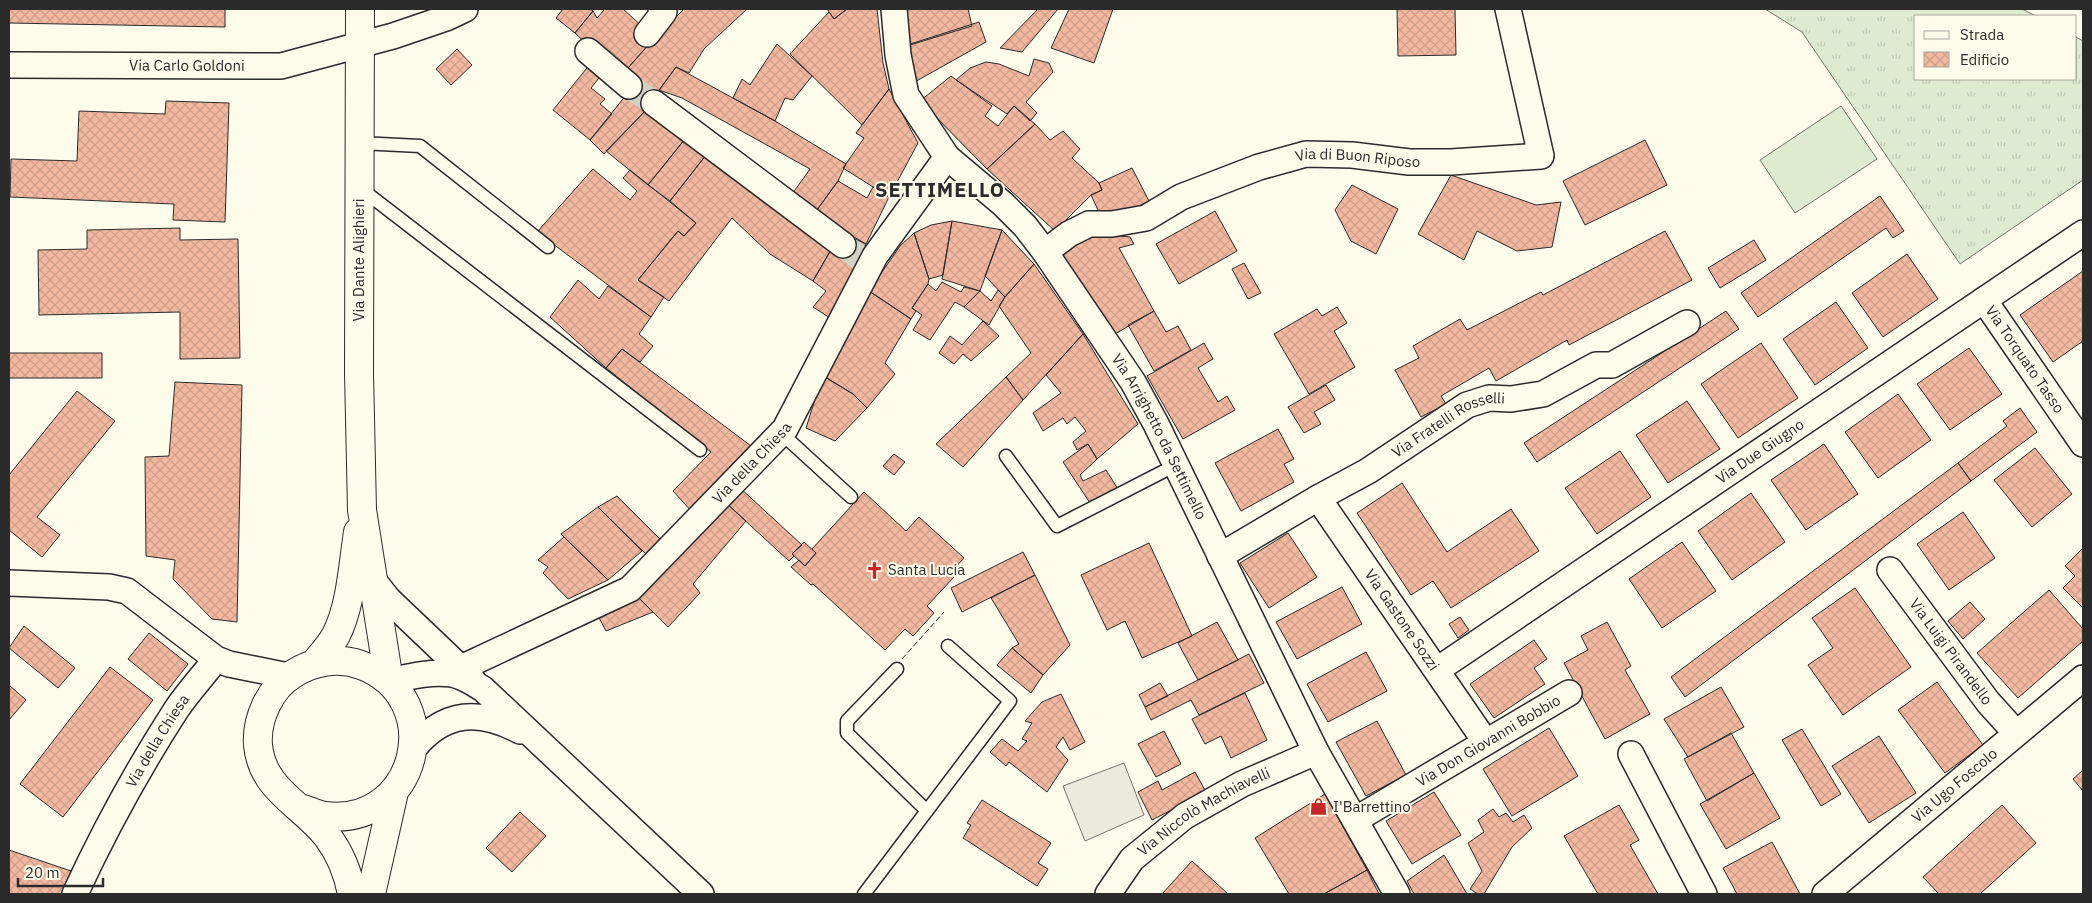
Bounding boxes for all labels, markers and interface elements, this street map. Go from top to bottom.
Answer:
legend [1914,15,2077,80]
text: Strada [1960,25,2004,44]
text: Edificio [1960,50,2009,69]
street label: Via Carlo Goldoni [129,55,245,75]
street label: Via di Buon Riposo [1293,144,1420,171]
district label: SETTIMELLO [875,176,1005,203]
street label: Via Dante Alighieri [349,198,368,322]
street label: Via Torquato Tasso [1981,301,2069,417]
street label: Via Arrighetto da Settimello [1108,350,1211,523]
street label: Via Fratelli Rosselli [1388,387,1505,462]
street label: Via Due Giugno [1712,414,1808,488]
street label: Via della Chiesa [708,419,796,507]
church icon: Santa Lucia [864,560,884,580]
place label: Santa Lucia [888,560,965,579]
street label: Via Gastone Sozzi [1361,565,1444,674]
street label: Via Luigi Pirandello [1906,595,1997,709]
street label: Via della Chiesa [121,690,193,791]
street label: Via Don Giovanni Bobbio [1412,690,1564,791]
street label: Via Ugo Foscolo [1907,744,2001,827]
street label: Via Niccolò Machiavelli [1133,763,1273,860]
shop icon: I'Barrettino [1309,797,1329,817]
place label: I'Barrettino [1333,797,1411,816]
scale bar [18,856,102,888]
text: 20 m [25,863,60,882]

